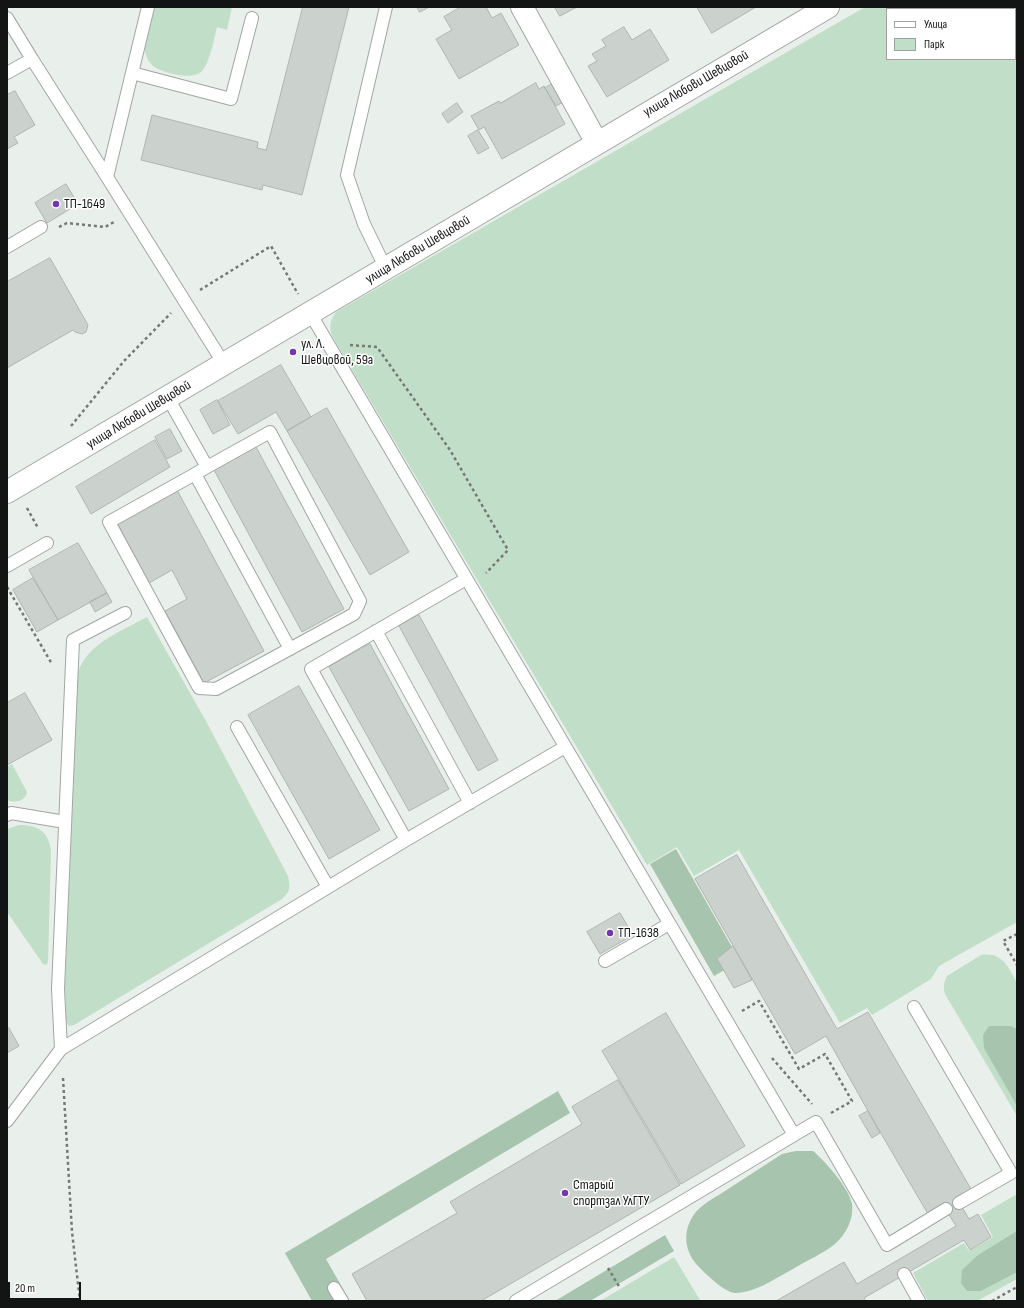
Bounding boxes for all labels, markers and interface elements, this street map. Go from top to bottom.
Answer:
legend [886,8,1016,60]
text: Улица [924,17,947,32]
text: Парк [924,37,944,52]
street label: улица Любови Шевцовой [640,47,752,121]
place label: ТП-1649 [64,196,105,212]
marker: ТП-1649 [51,199,61,209]
street label: улица Любови Шевцовой [363,212,473,288]
place label: ул. Л. Шевцовой, 59а [301,336,373,368]
marker: ул. Л. Шевцовой, 59а [288,347,298,357]
street label: улица Любови Шевцовой [84,377,194,453]
place label: ТП-1638 [618,925,659,941]
marker: ТП-1638 [605,928,615,938]
place label: Старый спортзал УлГТУ [573,1177,649,1210]
marker: Старый спортзал УлГТУ [560,1188,570,1198]
scale bar [10,1274,83,1300]
text: 20 m [15,1281,35,1296]

